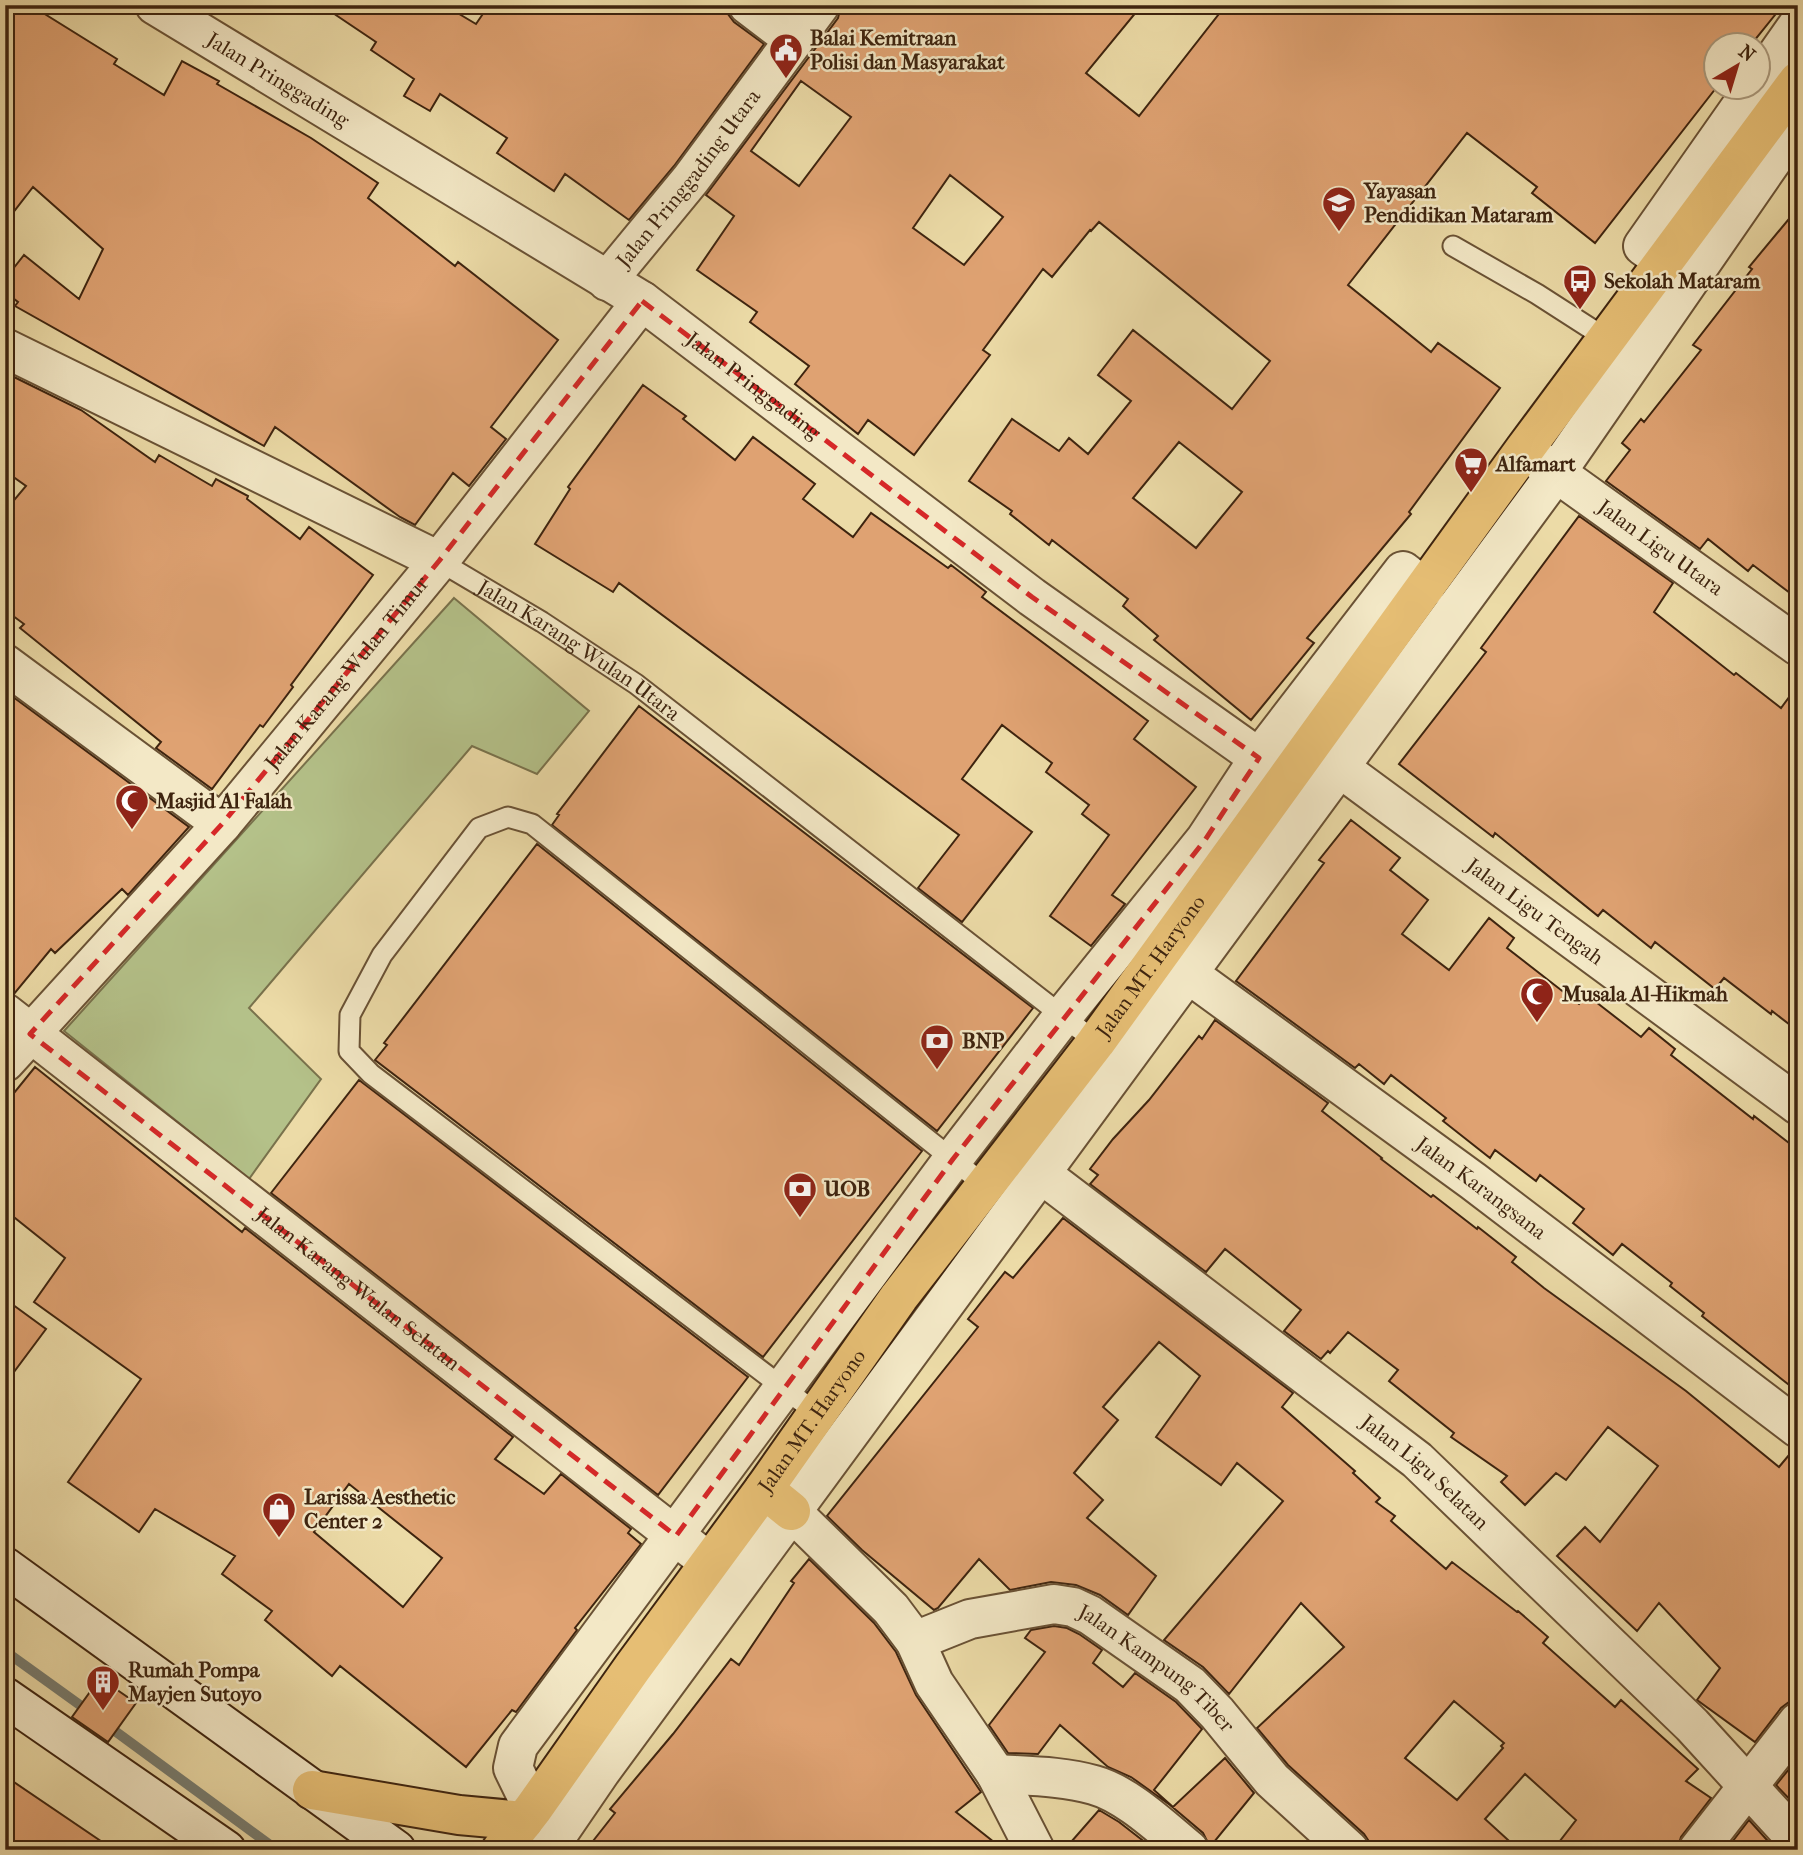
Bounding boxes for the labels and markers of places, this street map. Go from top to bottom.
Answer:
place label: Balai Kemitraan Polisi dan Masyarakat [810,26,1005,74]
public building icon: Balai Kemitraan Polisi dan Masyarakat [767,31,805,80]
place label: Yayasan Pendidikan Mataram [1363,179,1554,227]
school or university icon: Yayasan Pendidikan Mataram [1320,184,1358,233]
bus stop icon: Sekolah Mataram [1561,262,1599,311]
place label: Sekolah Mataram [1604,269,1761,293]
supermarket icon: Alfamart [1452,445,1490,494]
place label: Alfamart [1494,452,1576,476]
mosque icon: Masjid Al Falah [113,782,151,831]
place label: Masjid Al Falah [155,789,292,813]
mosque icon: Musala Al-Hikmah [1518,975,1556,1024]
place label: Musala Al-Hikmah [1561,982,1728,1006]
bank icon: BNP [918,1022,956,1071]
place label: BNP [962,1029,1004,1053]
bank icon: UOB [781,1170,819,1219]
place label: UOB [823,1177,870,1201]
place label: Larissa Aesthetic Center 2 [304,1485,455,1533]
shop icon: Larissa Aesthetic Center 2 [260,1490,298,1539]
place label: Rumah Pompa Mayjen Sutoyo [127,1658,262,1706]
building icon: Rumah Pompa Mayjen Sutoyo [84,1663,122,1712]

